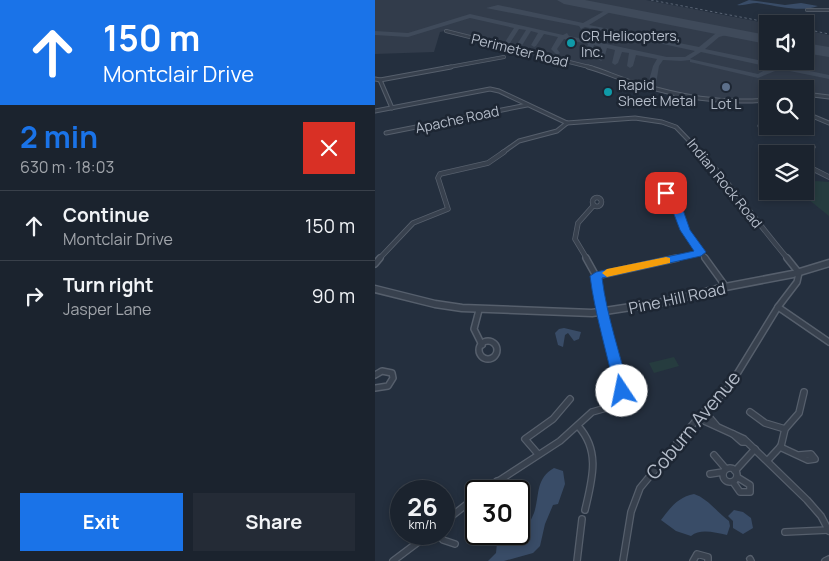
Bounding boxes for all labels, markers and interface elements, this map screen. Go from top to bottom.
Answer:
text: 150 m [103,14,200,62]
map controls [759,15,814,200]
button: sound [759,15,814,70]
icon: ahead [20,20,85,85]
place label: CR Helicopters, Inc. [581,26,680,61]
street label: Perimeter Road [469,29,571,71]
marker: CR Helicopters, Inc. [565,37,577,49]
text: Montclair Drive [103,59,254,89]
place label: Rapid Sheet Metal [618,75,696,110]
button: search [759,80,814,135]
marker: Lot L [720,81,732,93]
marker: Rapid Sheet Metal [602,86,614,98]
place label: Lot L [711,94,741,113]
street label: Apache Road [413,101,501,137]
text: 2 min [20,116,98,157]
button: close [303,122,355,174]
street label: Indian Rock Road [683,134,767,232]
button: layers [759,145,814,200]
text: 630 m · 18:03 [20,156,114,178]
pin [645,172,687,214]
icon: arrive [652,179,680,207]
text: Continue [63,202,149,228]
icon: ahead [20,212,48,240]
text: 150 m [305,213,355,239]
text: Montclair Drive [63,228,173,250]
text: Turn right [63,272,153,298]
street label: Pine Hill Road [626,277,728,319]
icon: right [20,282,48,310]
text: 90 m [312,283,355,309]
text: Jasper Lane [63,298,151,320]
position arrow [595,364,647,416]
street label: Coburn Avenue [640,365,746,485]
speed limit sign: 30 [465,480,530,545]
text: 26 [407,489,438,524]
button: Exit [20,493,183,551]
button: Share [193,493,355,551]
text: km/h [409,516,436,533]

